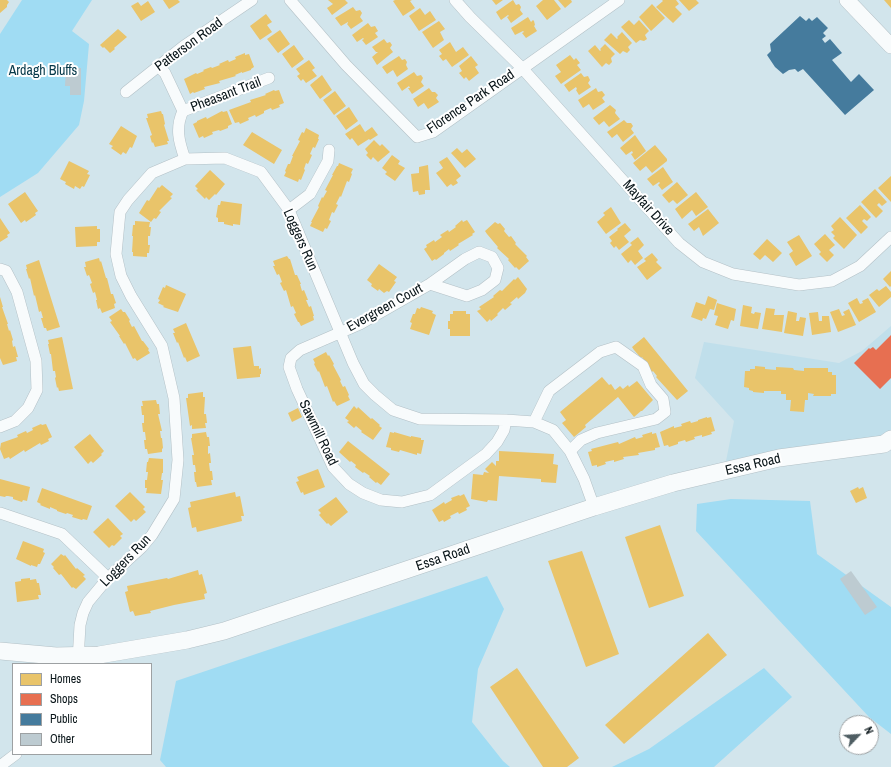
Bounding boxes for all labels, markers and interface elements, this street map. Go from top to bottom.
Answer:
street label: Patterson Road [152,15,226,75]
park label: Ardagh Bluffs [9,63,77,79]
street label: Florence Park Road [424,66,518,138]
street label: Pheasant Trail [188,74,264,116]
street label: Mayfair Drive [619,177,677,239]
street label: Loggers Run [279,207,321,273]
street label: Evergreen Court [344,280,426,336]
street label: Sawmill Road [295,397,341,469]
street label: Essa Road [724,450,782,480]
street label: Loggers Run [97,532,155,590]
street label: Essa Road [414,541,472,575]
legend [12,663,152,755]
text: Homes [50,671,81,687]
text: Shops [50,691,78,707]
text: Public [50,711,77,727]
north arrow [839,715,879,755]
text: N [861,724,877,736]
text: Other [50,731,75,747]

